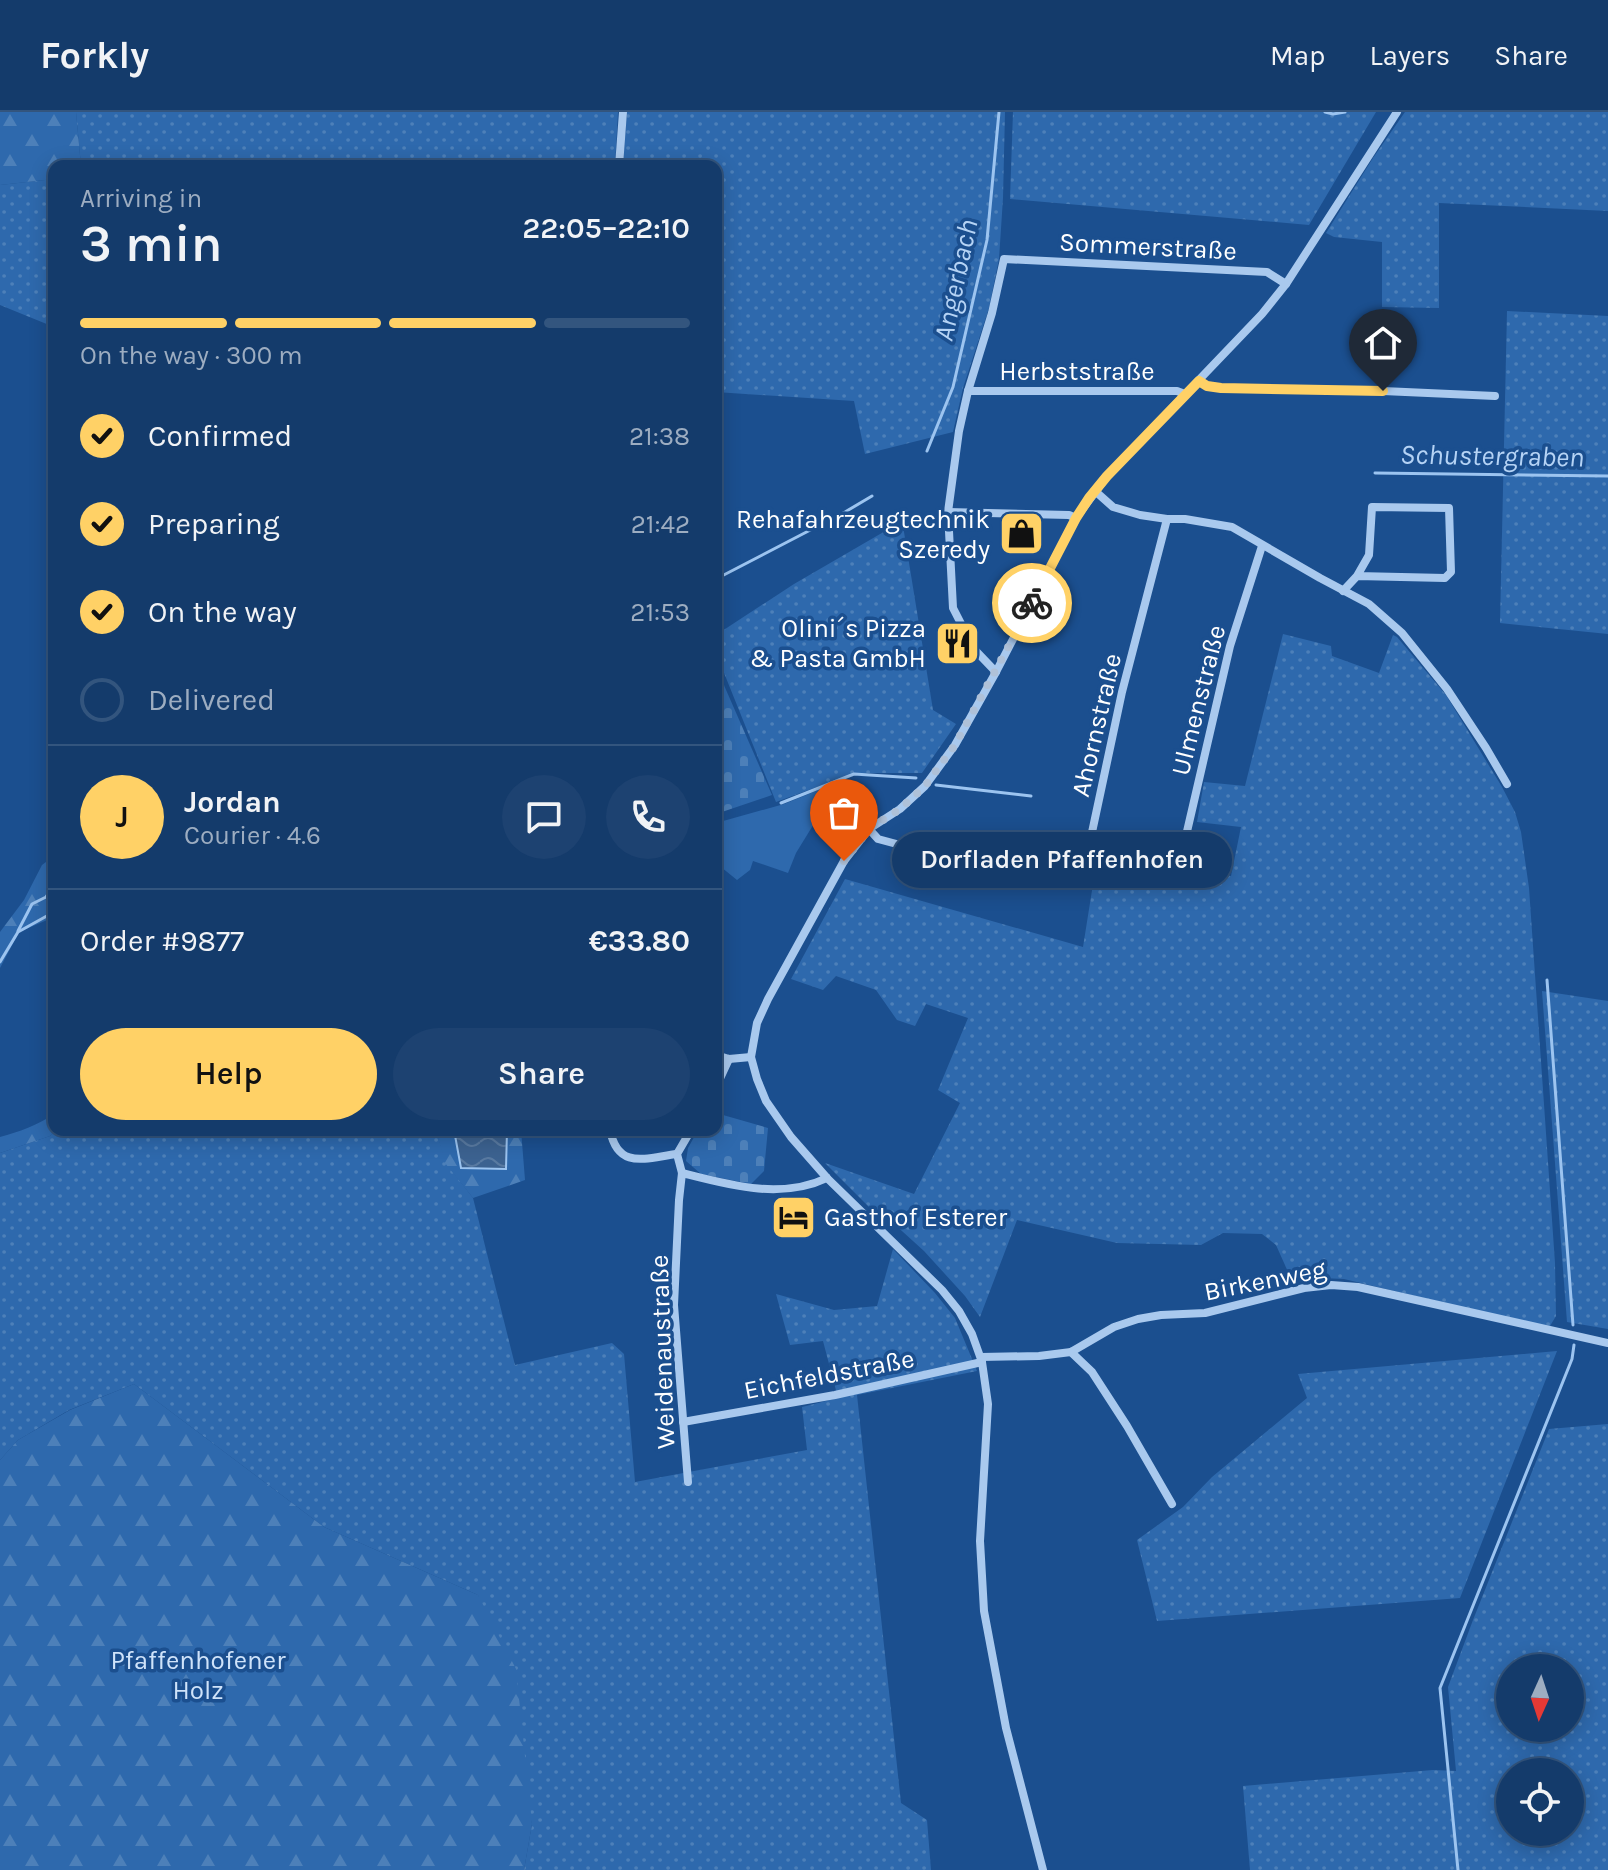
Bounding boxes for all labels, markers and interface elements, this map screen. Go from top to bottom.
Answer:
text: Forkly [40,33,149,78]
text: Map [1270,39,1325,72]
text: Layers [1369,39,1450,72]
text: Share [1494,39,1568,72]
text: Arriving in [80,183,202,214]
text: 22:05–22:10 [522,210,690,246]
text: 3 min [80,213,223,274]
water label: Angerbach [927,216,984,344]
street label: Sommerstraße [1058,226,1238,267]
pin [1349,309,1417,391]
icon: home [1361,321,1405,365]
text: On the way · 300 m [80,340,303,371]
street label: Herbststraße [999,356,1155,387]
icon: check [80,414,124,458]
text: Confirmed [148,418,292,454]
text: 21:38 [629,421,690,452]
water label: Schustergraben [1400,437,1584,474]
icon: check [80,502,124,546]
place label: Rehafahrzeugtechnik Szeredy [736,504,990,565]
text: Preparing [148,506,280,542]
text: 21:42 [631,509,690,540]
shop icon: Rehafahrzeugtechnik Szeredy [997,510,1045,558]
courier [992,563,1072,643]
icon: bike [1010,581,1054,625]
icon: check [80,590,124,634]
text: On the way [148,594,297,630]
text: 21:53 [630,597,690,628]
place label: Olini´s Pizza & Pasta GmbH [750,613,926,674]
restaurant icon: Olini´s Pizza & Pasta GmbH [933,619,981,667]
street label: Ulmenstraße [1165,622,1232,779]
street label: Ahornstraße [1065,650,1128,800]
text: Delivered [148,682,275,718]
button: chat [502,775,586,859]
button: phone [606,775,690,859]
pin [810,779,878,861]
text: Jordan [184,784,281,820]
icon: bag [822,791,866,835]
text: J [115,799,129,835]
text: Courier · 4.6 [184,820,321,851]
callout: Dorfladen Pfaffenhofen [892,833,1232,889]
text: Dorfladen Pfaffenhofen [920,844,1204,875]
text: Order #9877 [80,923,244,959]
text: €33.80 [589,923,690,959]
button: Help [80,1028,377,1120]
button: Share [393,1028,690,1120]
hotel icon: Gasthof Esterer [769,1193,817,1241]
place label: Gasthof Esterer [824,1202,1008,1233]
street label: Birkenweg [1201,1253,1329,1308]
street label: Weidenaustraße [644,1254,681,1450]
street label: Eichfeldstraße [741,1343,917,1406]
park label: Pfaffenhofener Holz [110,1645,286,1706]
north arrow [1496,1654,1584,1742]
map controls [1496,1654,1584,1846]
button: locate [1496,1758,1584,1846]

